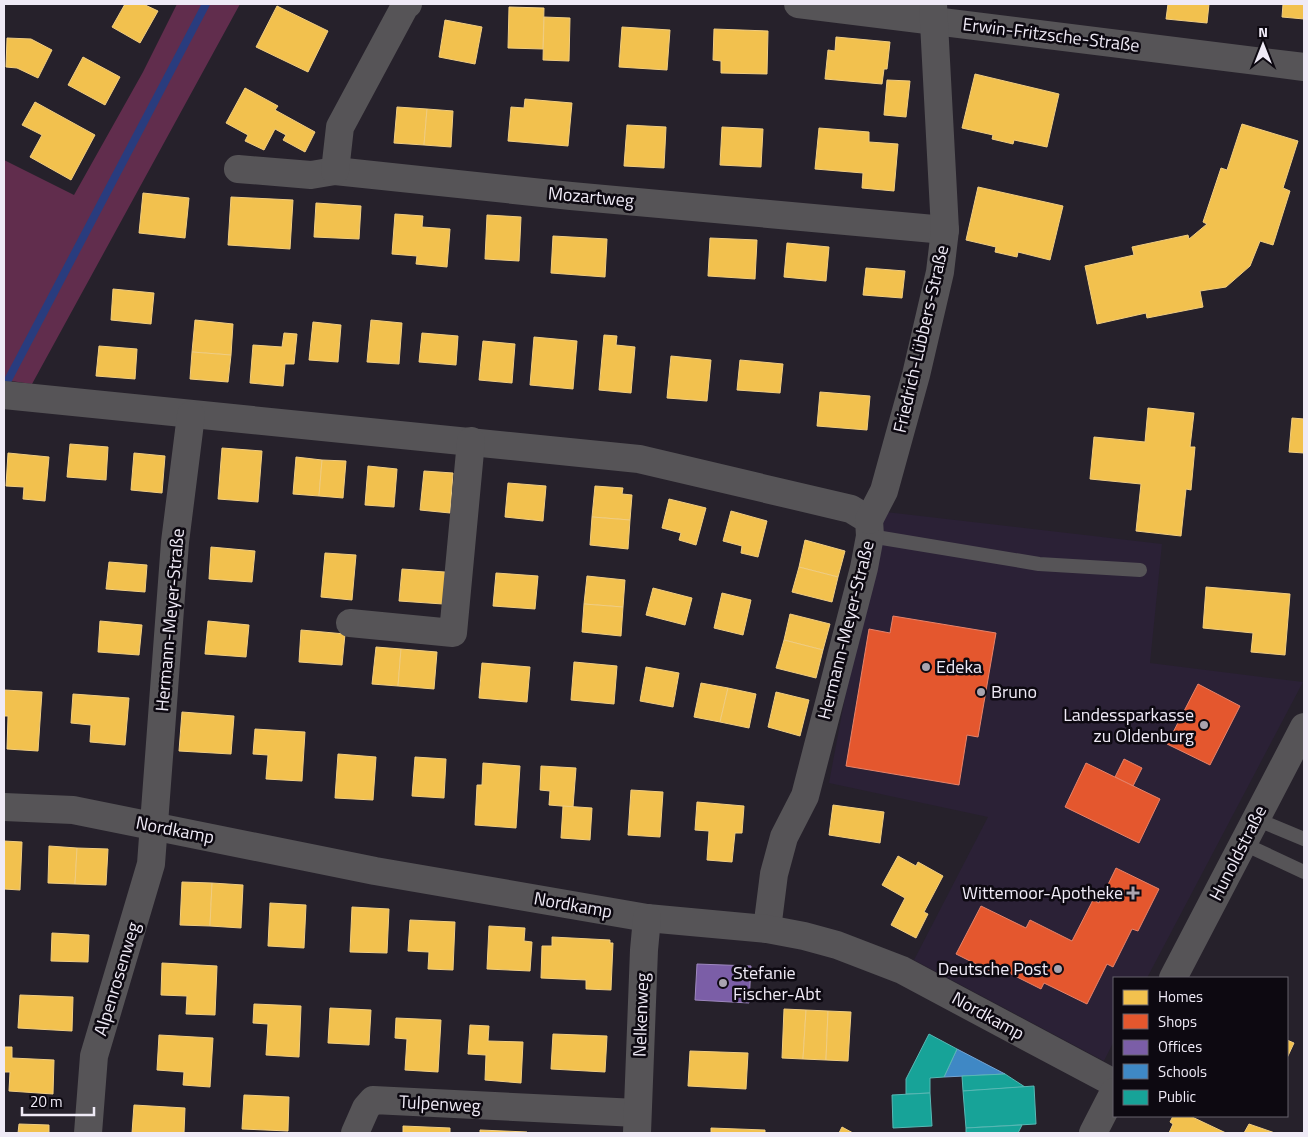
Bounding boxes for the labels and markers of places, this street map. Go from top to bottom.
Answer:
place label: Edeka [936,653,982,680]
marker: Edeka [920,661,932,673]
place label: Bruno [991,678,1037,705]
marker: Bruno [975,686,987,698]
place label: Landessparkasse zu Oldenburg [1063,701,1194,749]
marker: Landessparkasse zu Oldenburg [1198,719,1210,731]
place label: Wittemoor-Apotheke [962,879,1123,906]
marker: Wittemoor-Apotheke [1127,887,1139,899]
place label: Deutsche Post [938,955,1049,982]
place label: Stefanie Fischer-Abt [733,959,822,1007]
marker: Deutsche Post [1052,963,1064,975]
marker: Stefanie Fischer-Abt [717,977,729,989]

